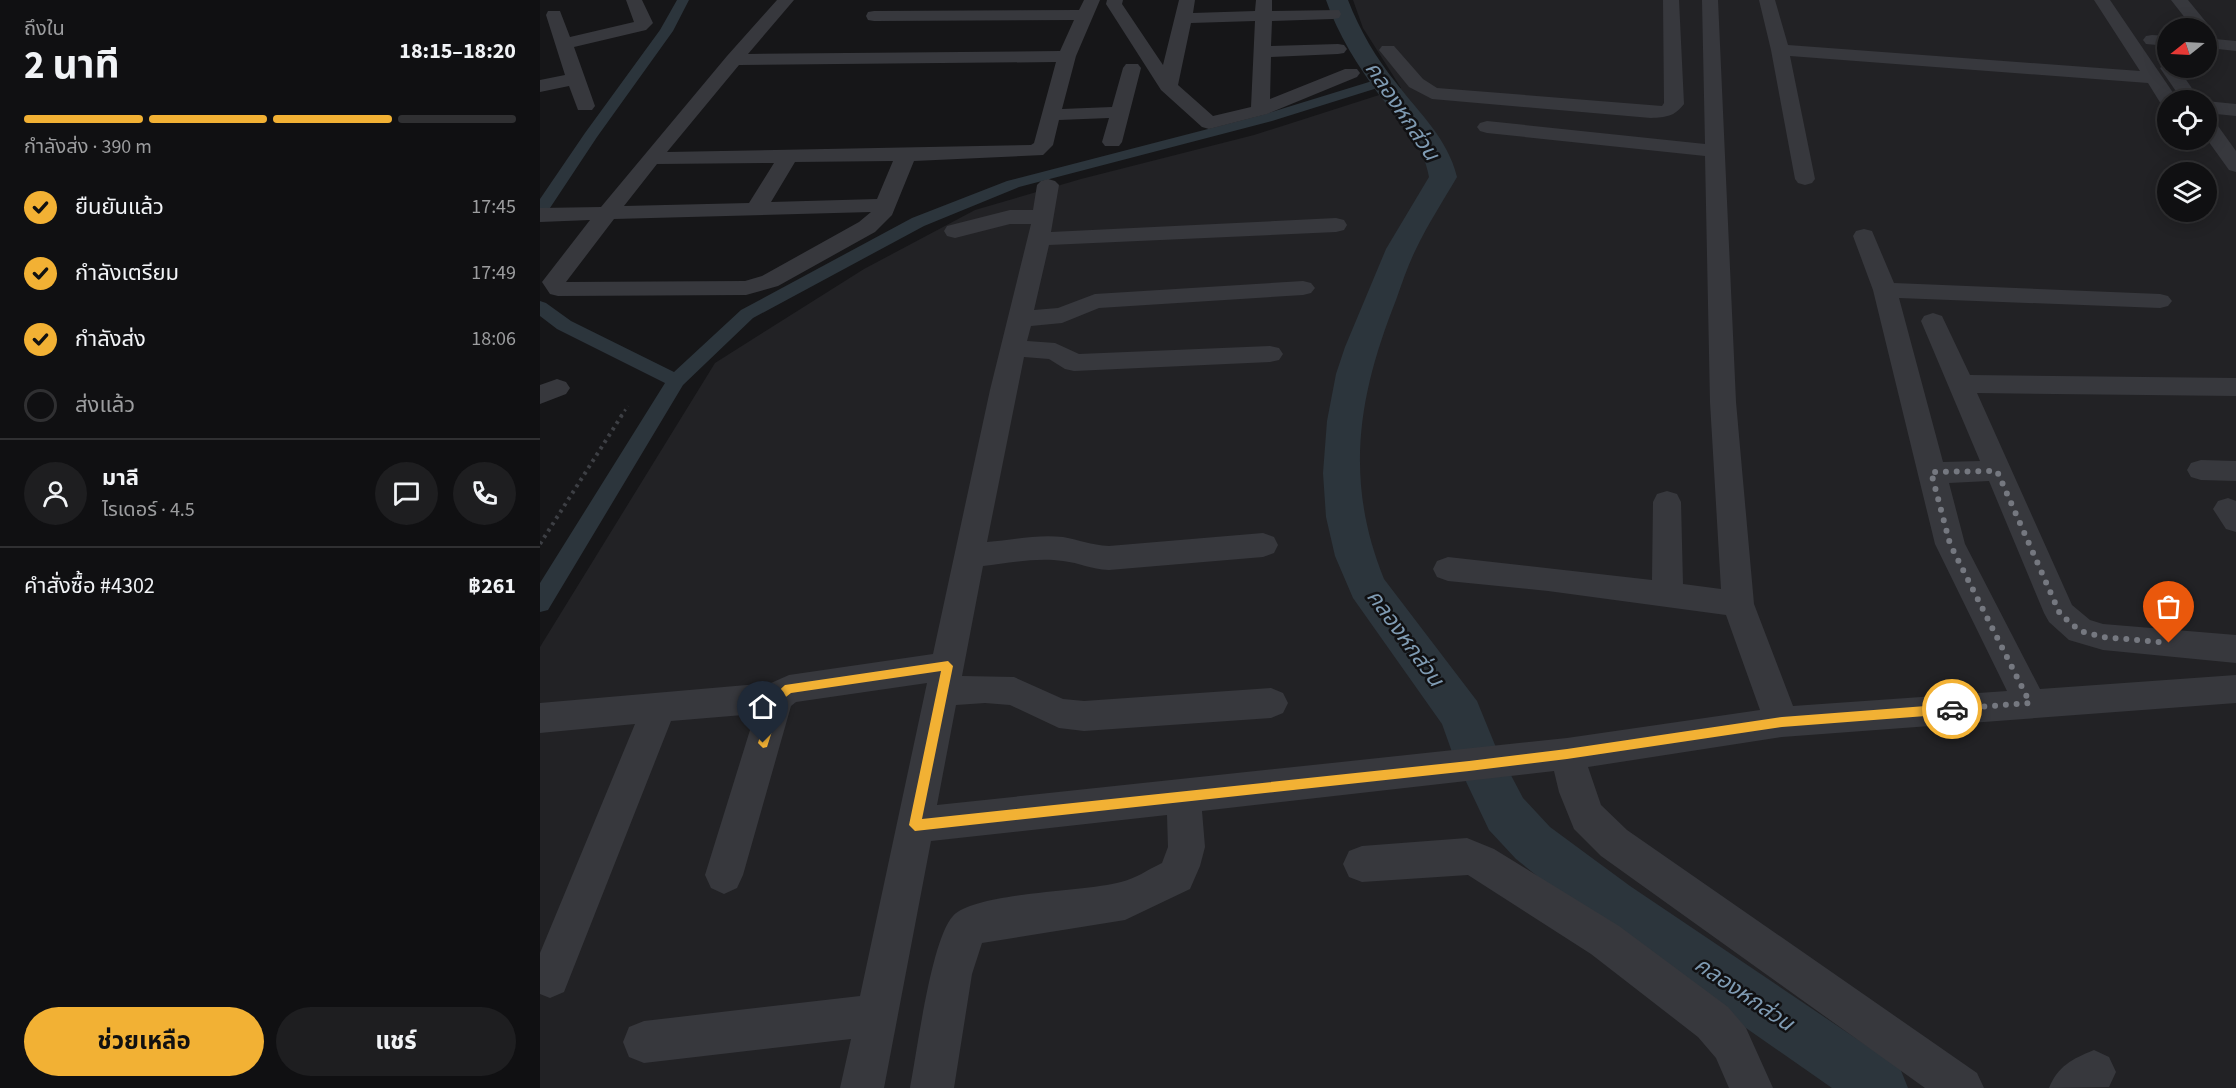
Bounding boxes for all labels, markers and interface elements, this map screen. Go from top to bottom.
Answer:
text: ถึงใน [24,15,65,43]
north arrow [2157,18,2217,78]
map controls [2157,18,2217,222]
text: 18:15–18:20 [399,35,516,67]
text: 2 นาที [24,38,120,94]
water label: คลองหกส่วน [1357,55,1448,168]
button: locate [2157,90,2217,150]
text: กำลังส่ง · 390 m [24,133,152,161]
button: layers [2157,162,2217,222]
icon: check [24,191,57,224]
text: ยืนยันแล้ว [75,191,164,223]
text: 17:45 [471,193,516,221]
icon: check [24,257,57,290]
text: กำลังเตรียม [75,257,179,289]
text: 17:49 [471,259,516,287]
icon: check [24,323,57,356]
text: กำลังส่ง [75,323,146,355]
text: 18:06 [471,325,516,353]
text: ส่งแล้ว [75,389,135,421]
button: person [24,462,87,525]
text: มาลี [102,462,139,494]
button: chat [375,462,438,525]
button: phone [453,462,516,525]
text: ไรเดอร์ · 4.5 [102,496,195,524]
text: คำสั่งซื้อ #4302 [24,570,155,602]
text: ฿261 [468,570,516,602]
pin [2143,581,2194,643]
water label: คลองหกส่วน [1359,583,1452,695]
icon: bag [2152,590,2185,623]
courier [1922,679,1982,739]
pin [737,681,788,743]
icon: home [746,690,779,723]
icon: car [1936,693,1969,726]
water label: คลองหกส่วน [1688,949,1801,1040]
button: ช่วยเหลือ [24,1007,264,1076]
button: แชร์ [276,1007,516,1076]

